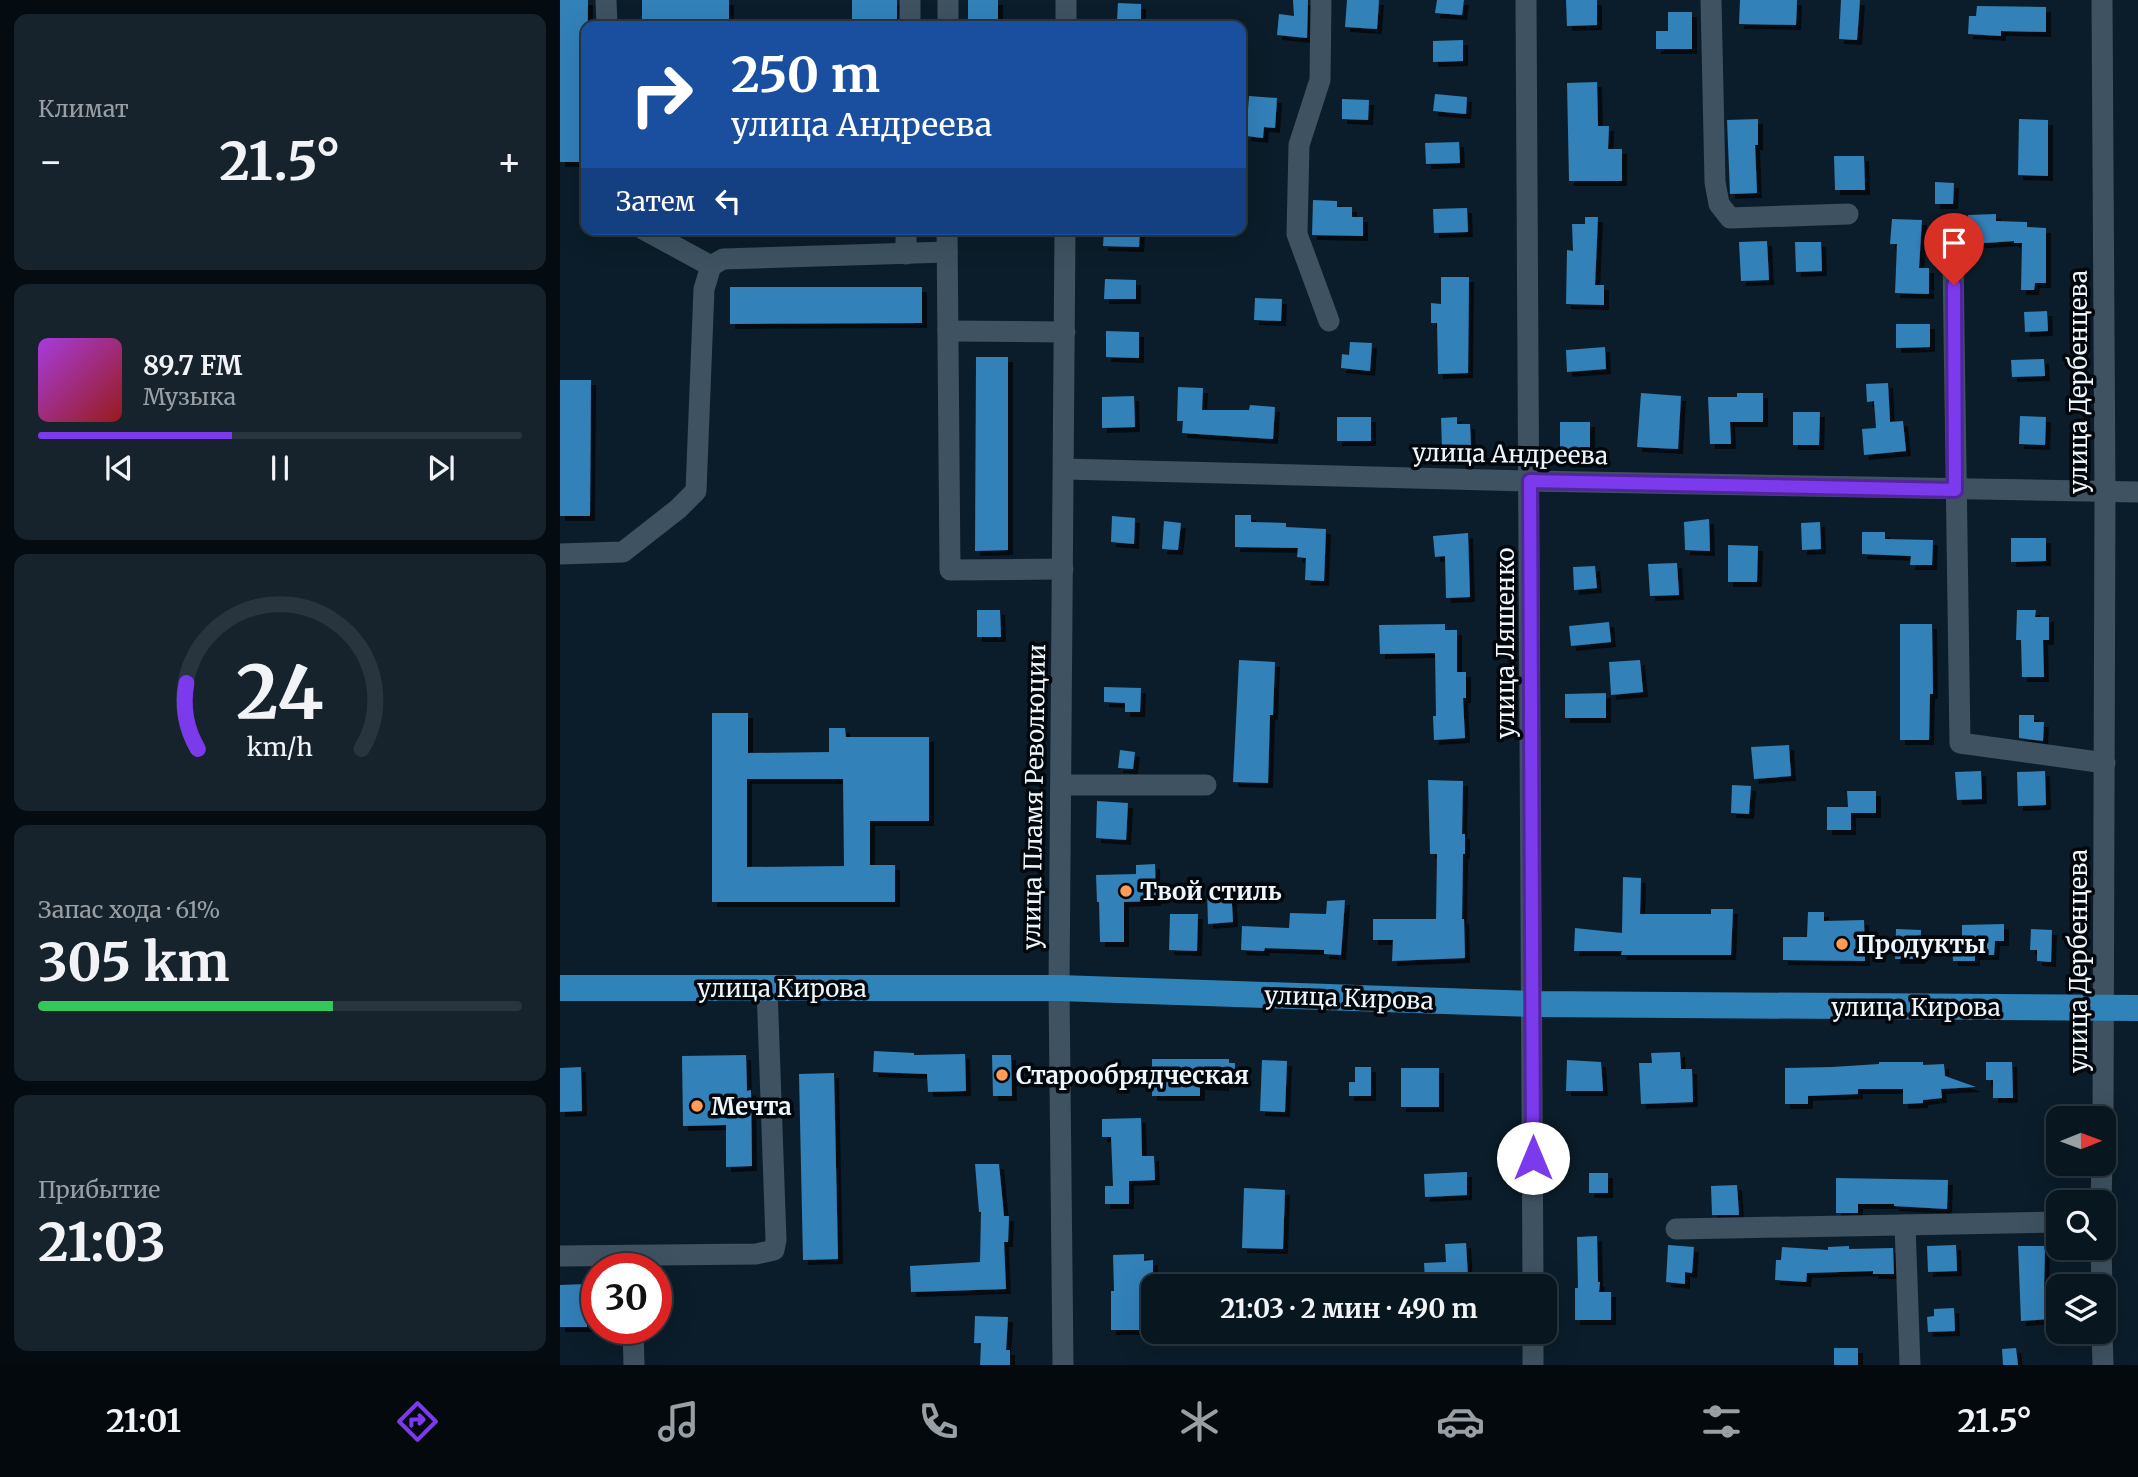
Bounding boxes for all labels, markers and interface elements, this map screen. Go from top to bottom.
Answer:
text: 250 m [731,44,880,105]
icon: right [616,49,707,140]
text: Климат [38,94,129,123]
text: улица Андреева [731,105,992,145]
text: 21.5° [219,129,341,194]
text: − [38,138,63,185]
text: + [497,138,522,185]
icon: left [709,182,747,220]
text: Затем [616,185,695,218]
pin [1924,213,1984,285]
icon: arrive [1935,224,1973,262]
street label: улица Дербенцева [2063,270,2094,494]
text: 89.7 FM [143,349,242,382]
text: Музыка [143,382,236,411]
street label: улица Андреева [1412,437,1608,471]
icon: previous [100,449,138,487]
icon: pause [261,449,299,487]
icon: next [422,449,460,487]
street label: улица Ляшенко [1490,547,1521,739]
street label: улица Пламя Революции [1016,644,1052,950]
text: 24 [236,647,324,739]
text: km/h [247,730,313,762]
street label: улица Дербенцева [2063,849,2094,1073]
place label: Твой стиль [1140,876,1282,907]
marker: Твой стиль [1118,883,1134,899]
text: Запас хода · 61% [38,895,220,924]
place label: Продукты [1856,929,1986,960]
text: 305 km [38,930,230,995]
marker: Продукты [1834,936,1850,952]
street label: улица Кирова [697,973,867,1004]
street label: улица Кирова [1264,980,1434,1016]
street label: улица Кирова [1831,992,2001,1023]
place label: Старообрядческая [1016,1060,1249,1091]
marker: Старообрядческая [994,1067,1010,1083]
place label: Мечта [711,1091,792,1122]
marker: Мечта [689,1098,705,1114]
north arrow [2046,1106,2116,1176]
map controls [2046,1106,2116,1344]
position arrow [1496,1121,1570,1195]
text: Прибытие [38,1175,160,1204]
button: search [2046,1190,2116,1260]
text: 21:03 [38,1210,166,1275]
speed limit sign: 30 [581,1253,672,1344]
button: layers [2046,1274,2116,1344]
text: 21:03 · 2 мин · 490 m [1220,1292,1478,1325]
icon: directions [393,1397,442,1446]
icon: music [654,1397,703,1446]
icon: phone [914,1397,963,1446]
icon: climate [1175,1397,1224,1446]
icon: car [1436,1397,1485,1446]
icon: filters [1697,1397,1746,1446]
text: 21:01 [106,1401,181,1441]
text: 21.5° [1957,1401,2032,1441]

